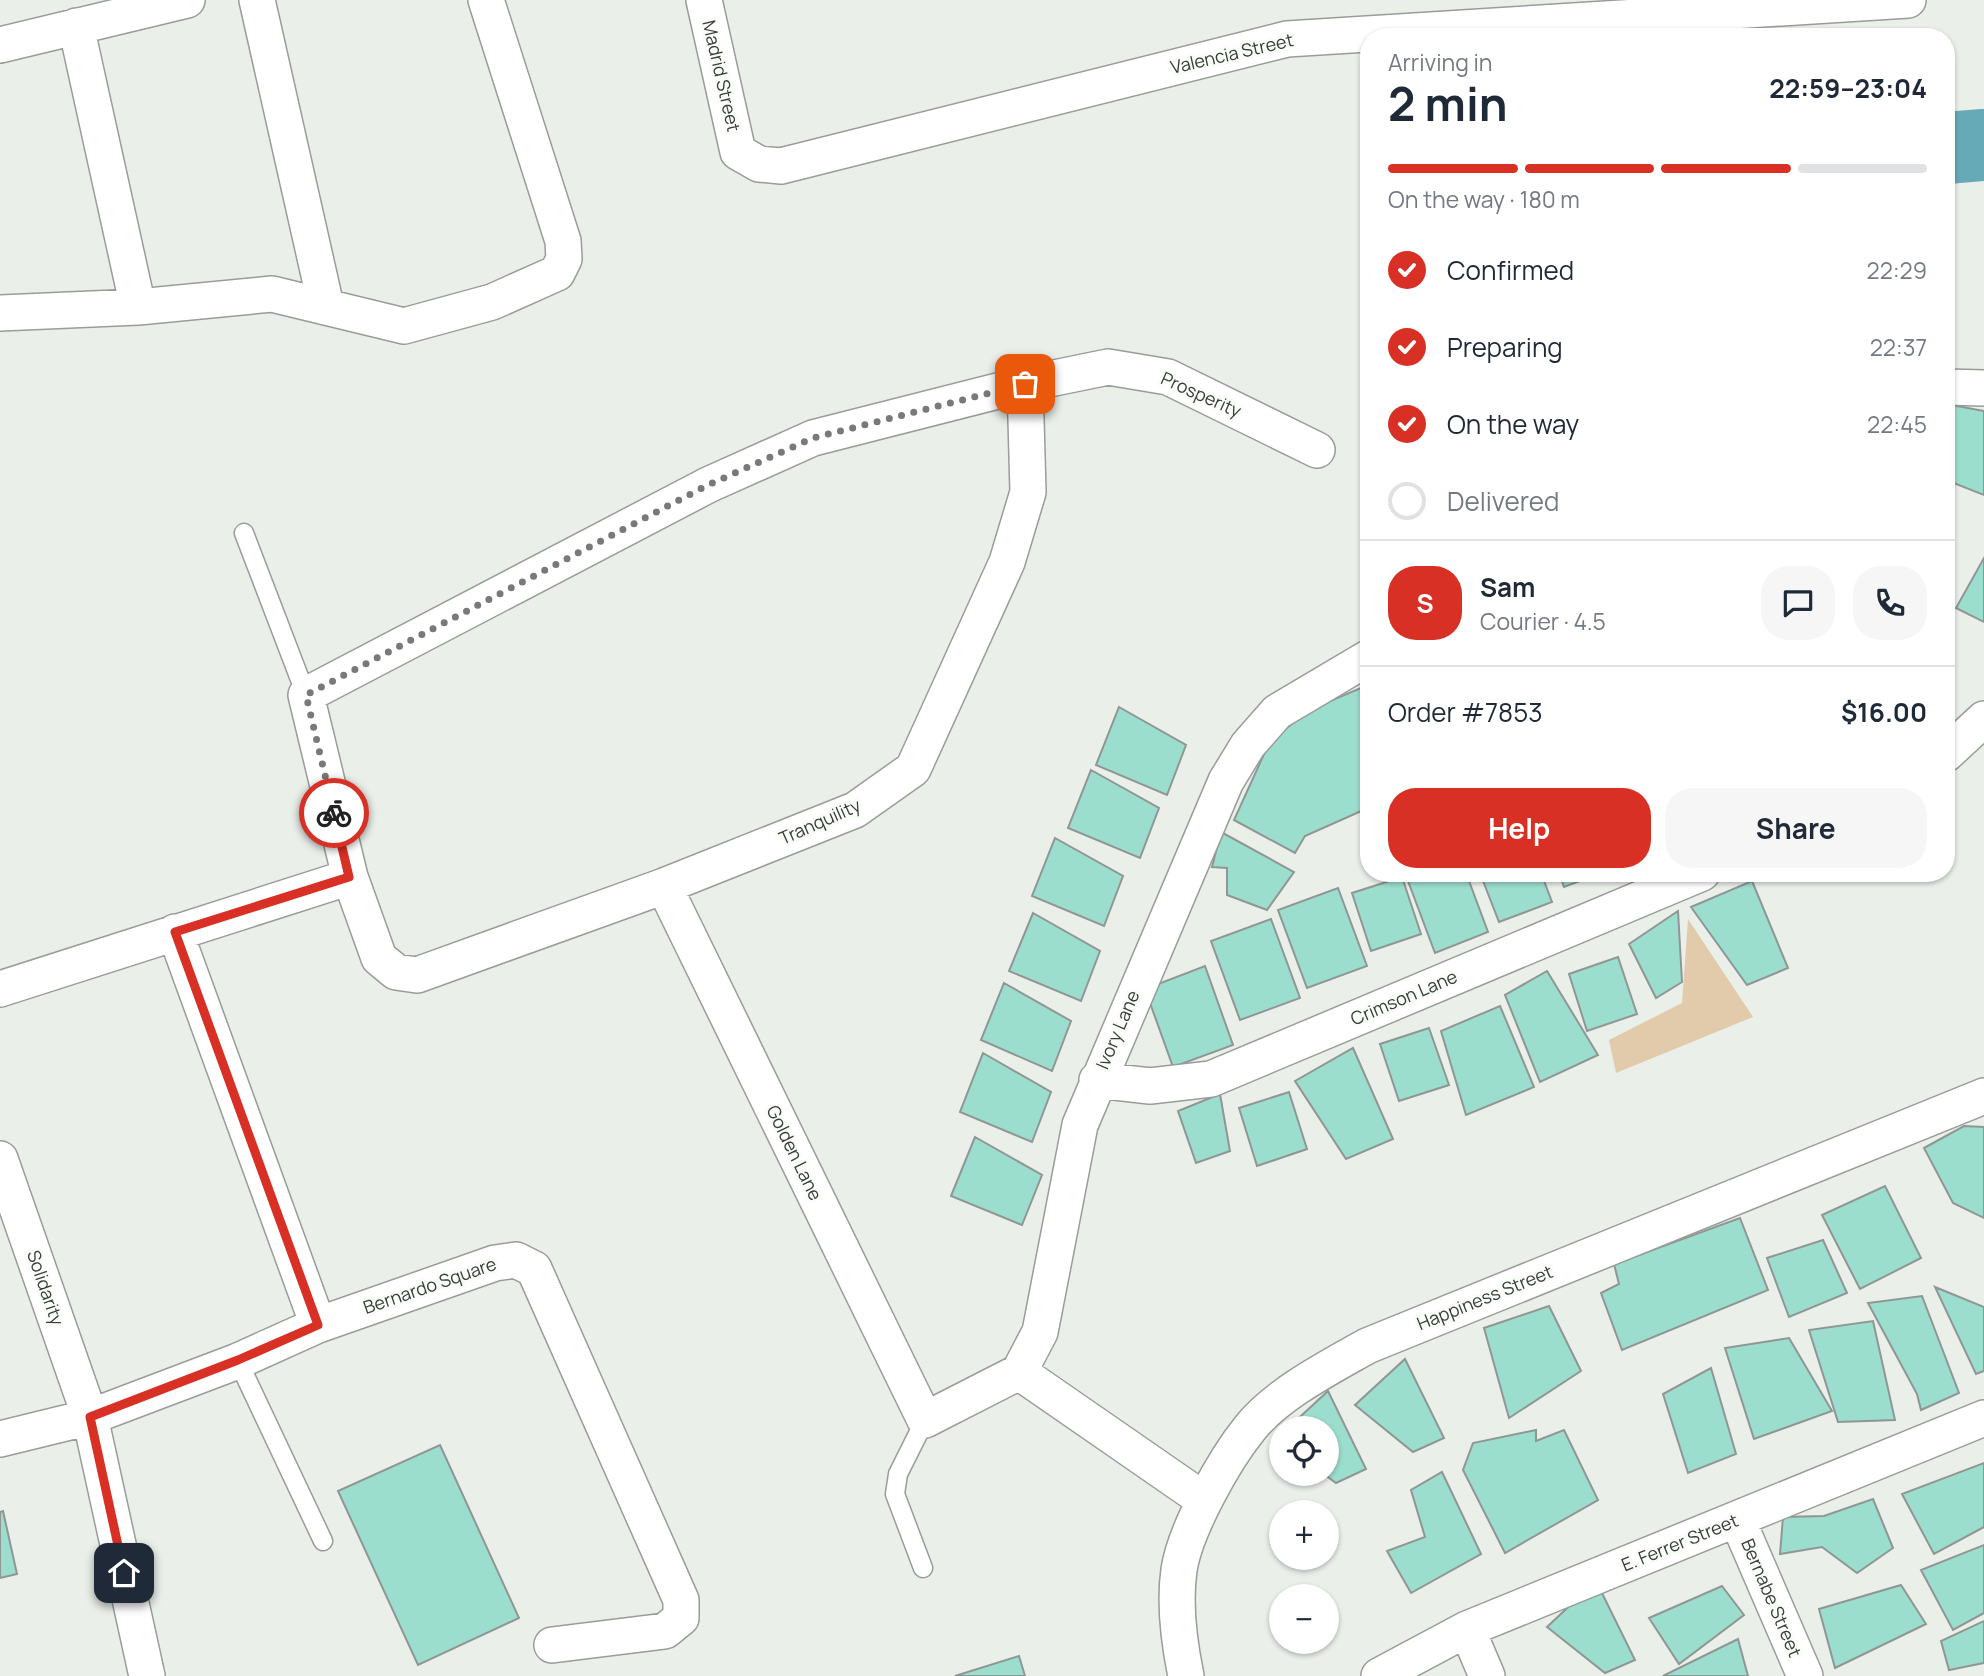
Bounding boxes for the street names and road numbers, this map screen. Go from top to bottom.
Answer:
street label: Madrid Street [698,18,746,134]
street label: Valencia Street [1168,27,1296,79]
street label: Prosperity [1157,366,1246,423]
street label: Tranquility [775,792,865,850]
street label: Crimson Lane [1347,964,1461,1030]
street label: Ivory Lane [1090,987,1144,1073]
street label: Golden Lane [762,1101,828,1204]
street label: Solidarity [22,1247,70,1329]
street label: Bernardo Square [360,1251,499,1319]
street label: Happiness Street [1413,1259,1556,1335]
street label: E. Ferrer Street [1618,1508,1742,1576]
street label: Bernabe Street [1736,1535,1808,1660]

